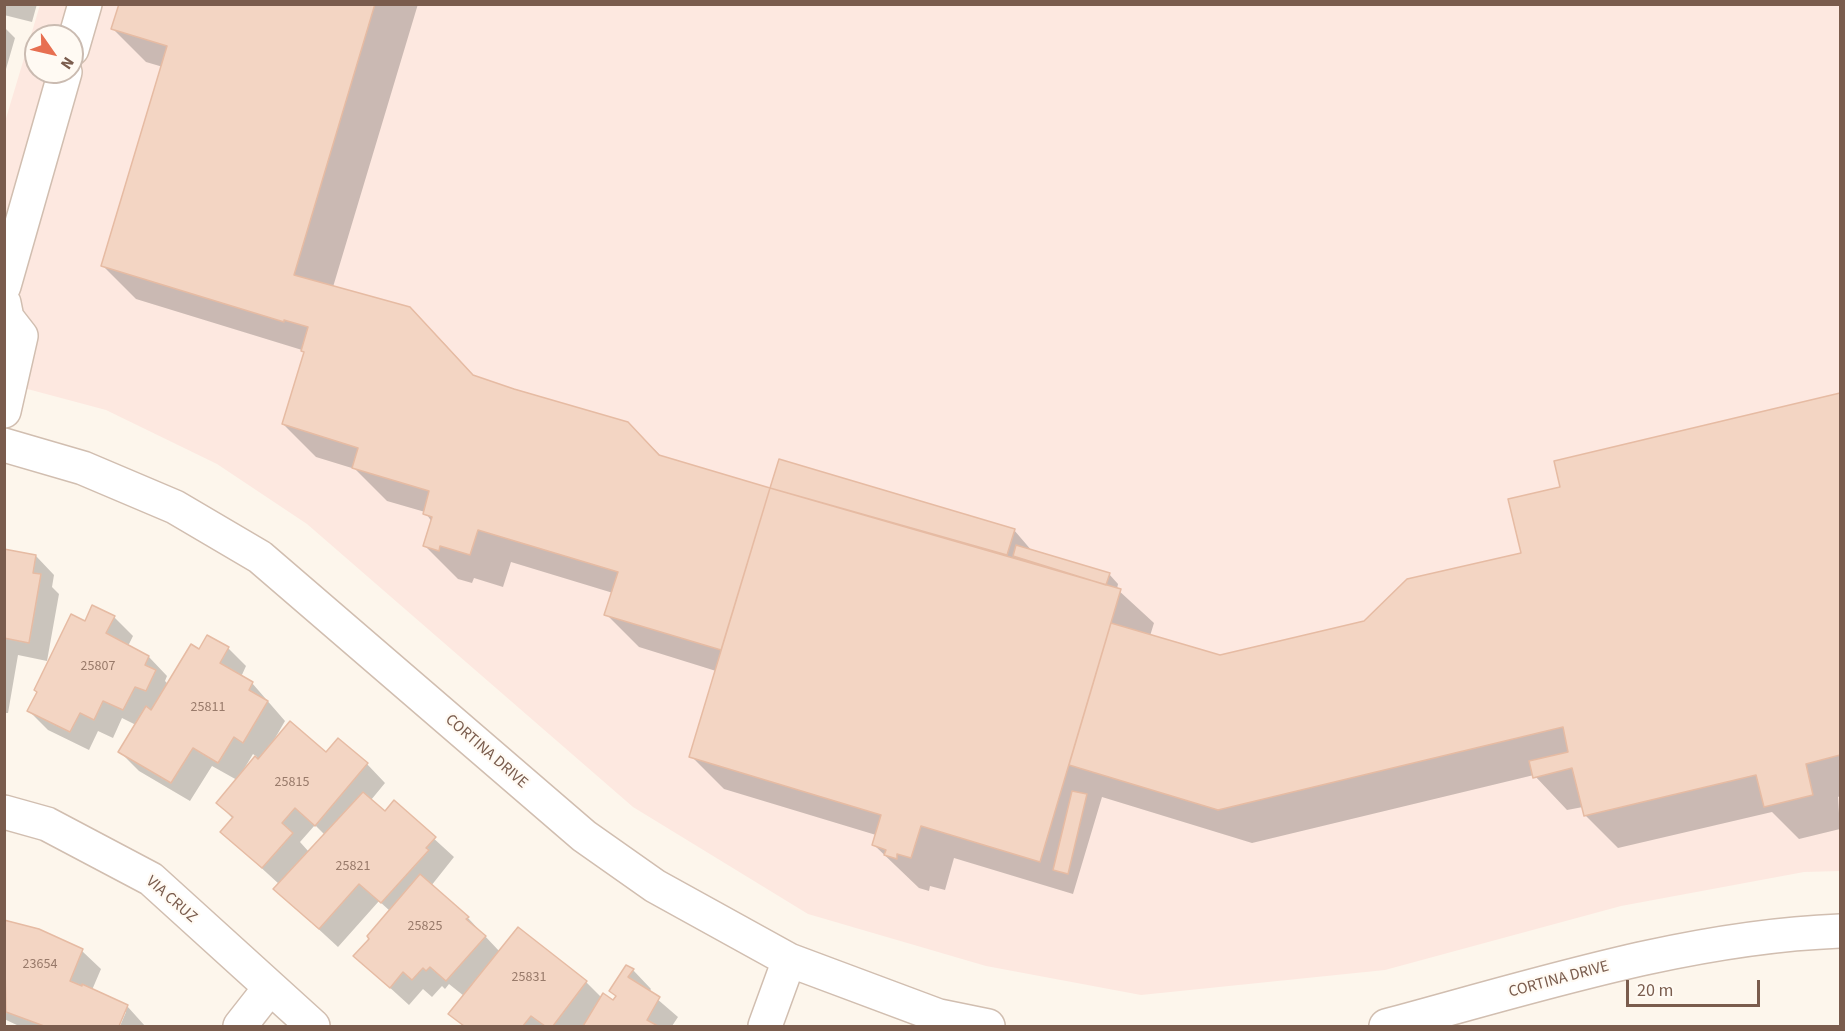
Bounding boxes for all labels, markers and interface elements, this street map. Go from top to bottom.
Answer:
north arrow [24,24,84,84]
text: N [55,52,79,74]
house number: 25807 [81,659,115,675]
house number: 25811 [191,700,225,716]
street label: CORTINA DRIVE [441,711,531,793]
house number: 25815 [275,775,309,791]
house number: 25821 [336,859,370,875]
street label: VIA CRUZ [141,873,201,927]
house number: 25825 [408,919,442,935]
house number: 23654 [23,957,57,973]
street label: CORTINA DRIVE [1507,957,1611,1003]
scale bar [1629,968,1762,1006]
house number: 25831 [512,970,546,986]
text: 20 m [1637,978,1673,1003]

